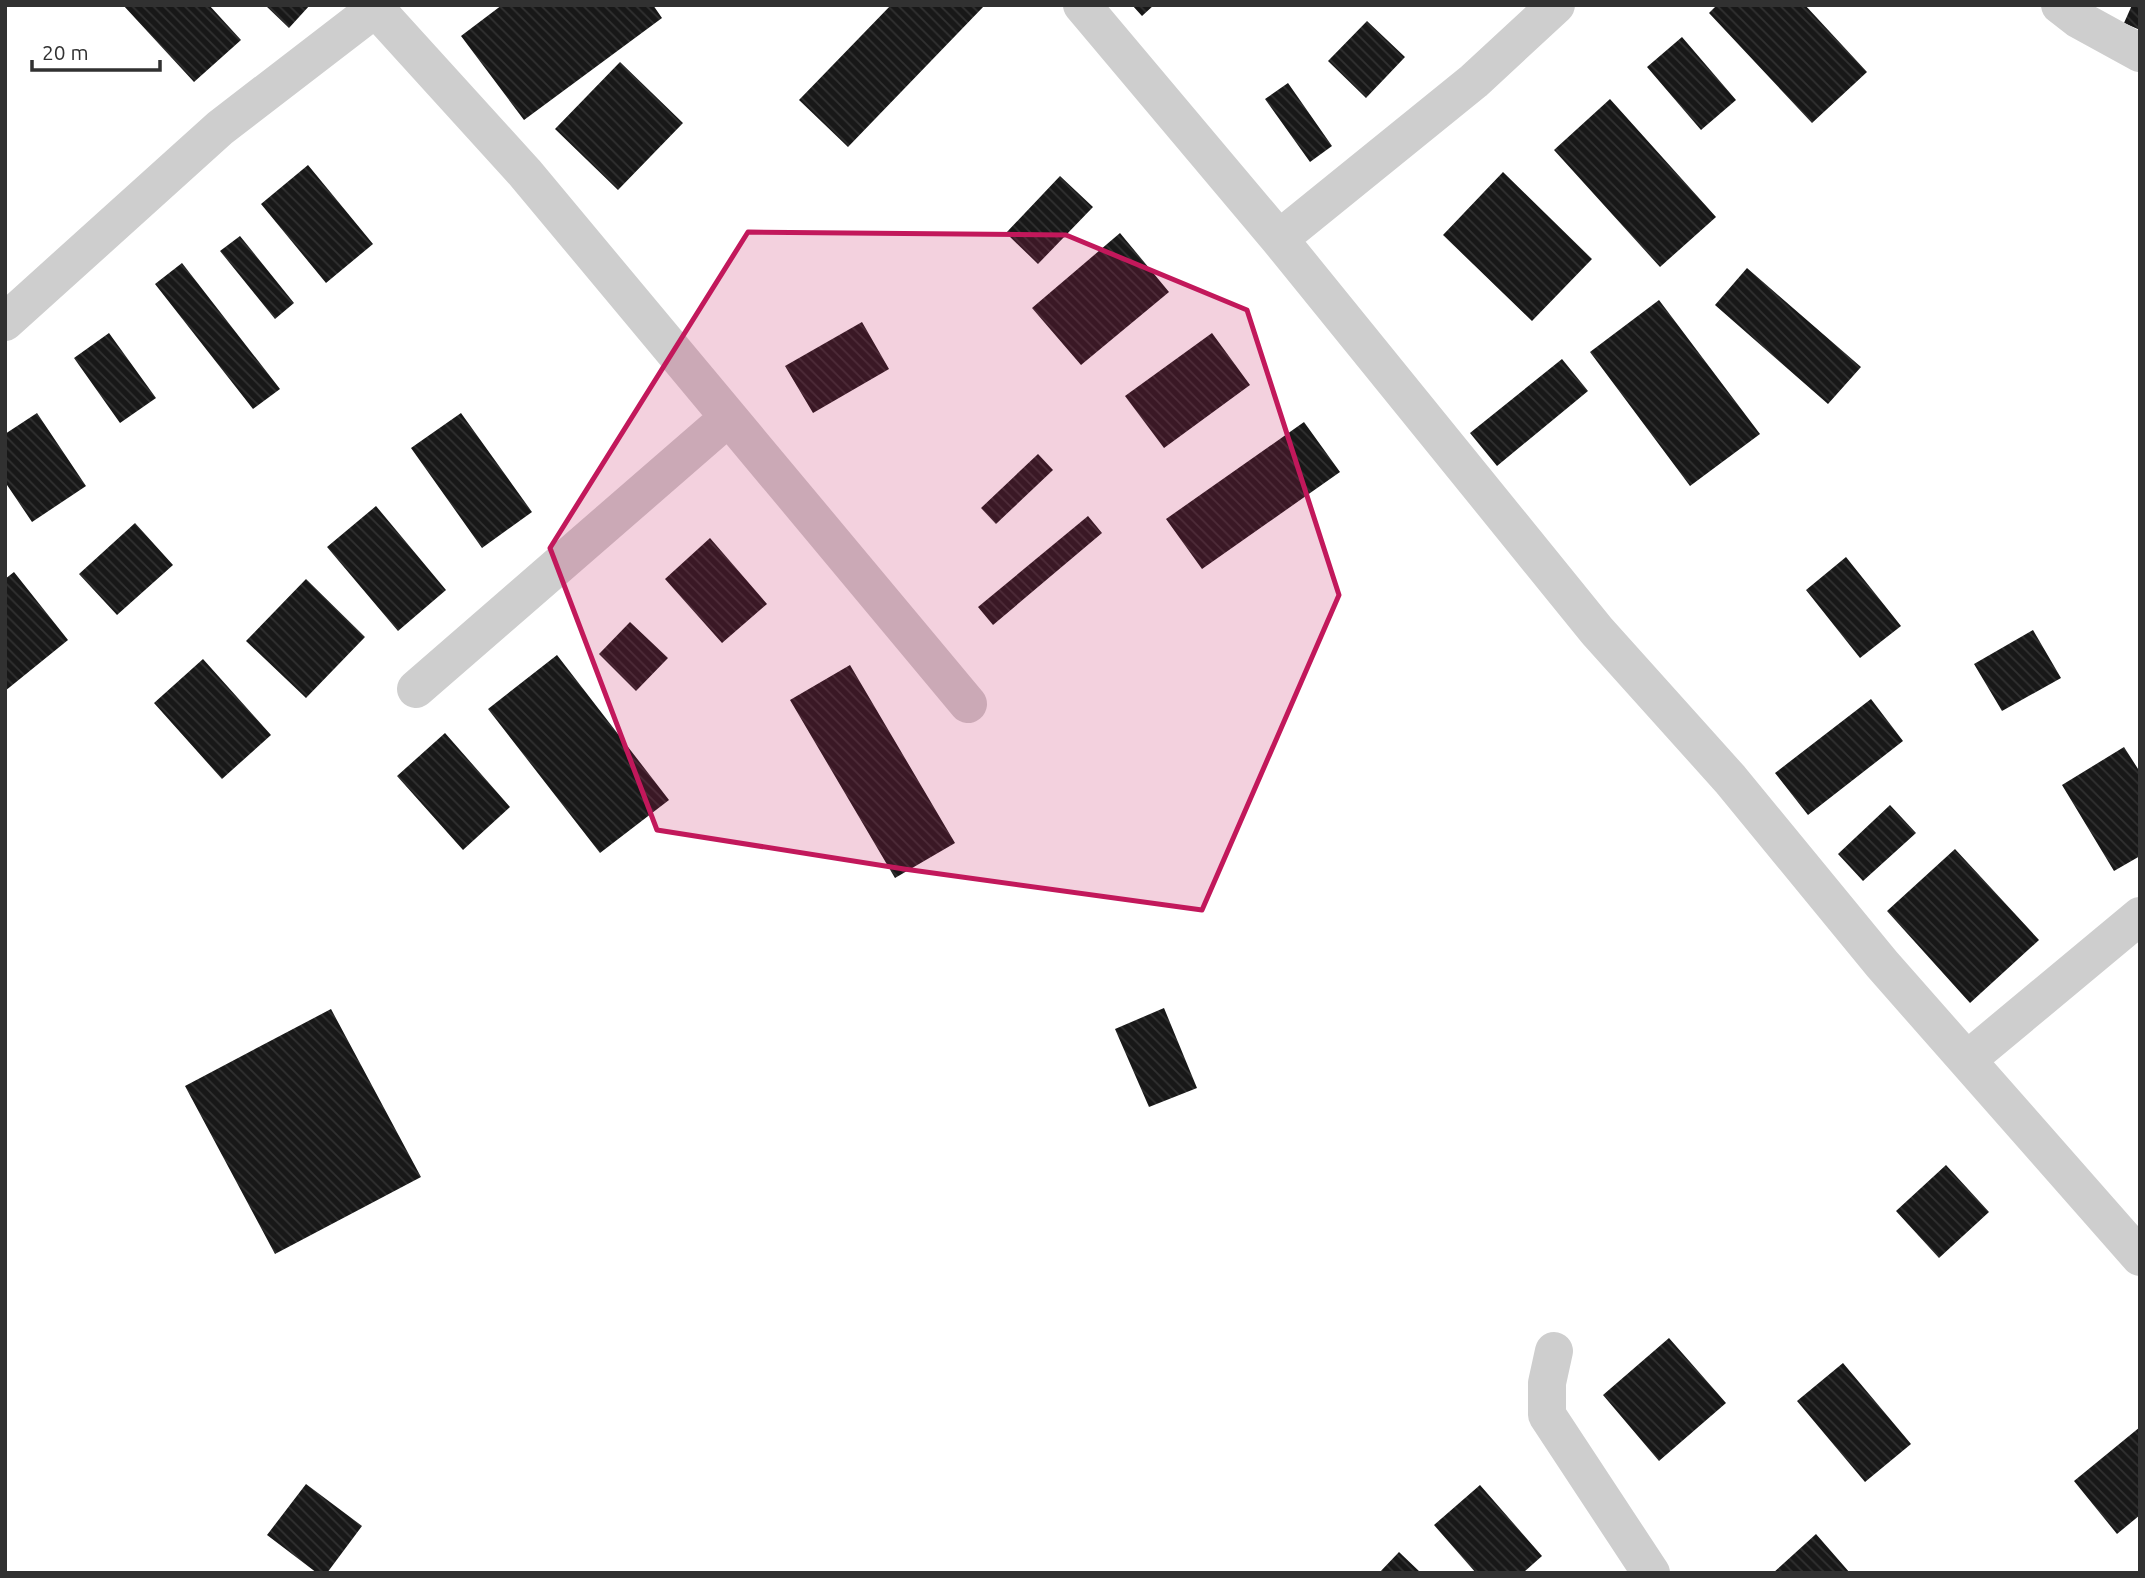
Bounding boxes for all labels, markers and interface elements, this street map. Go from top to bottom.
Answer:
scale bar [32,28,159,72]
text: 20 m [42,40,89,64]

